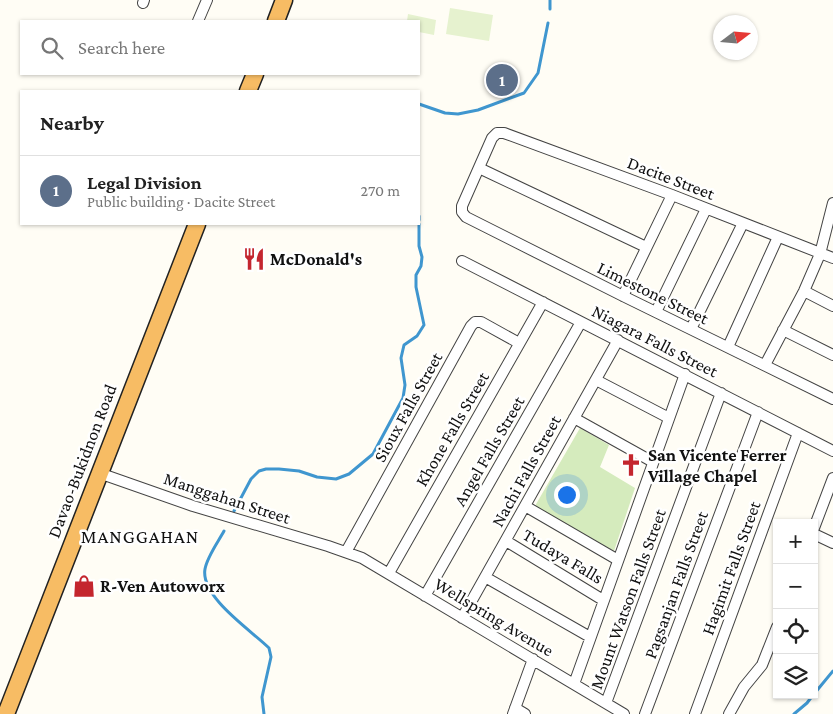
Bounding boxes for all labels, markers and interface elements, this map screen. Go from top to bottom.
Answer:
north arrow [713,15,758,60]
search box [20,20,420,75]
icon: search [38,34,66,62]
text: Search here [78,37,165,58]
pin: 1 [486,61,518,99]
text: Nearby [40,111,104,135]
street label: Dacite Street [625,152,718,204]
text: Legal Division [87,172,202,193]
text: 1 [53,182,59,199]
text: 270 m [361,182,400,199]
text: Public building · Dacite Street [87,193,275,210]
restaurant icon: McDonald's [241,246,267,272]
place label: McDonald's [270,249,362,269]
street label: Limestone Street [594,257,713,329]
street label: Niagara Falls Street [589,301,722,382]
street label: Sioux Falls Street [370,348,447,465]
street label: Khone Falls Street [411,367,493,490]
street label: Davao-Bukidnon Road [43,381,121,541]
street label: Angel Falls Street [449,392,529,509]
street label: Nachi Falls Street [487,411,565,530]
place label: San Vicente Ferrer Village Chapel [647,445,787,486]
church icon: San Vicente Ferrer Village Chapel [618,452,644,478]
street label: Manggahan Street [161,468,294,528]
your location [554,482,580,508]
street label: Hagimit Falls Street [697,497,765,638]
street label: Mount Watson Falls Street [586,505,670,692]
street label: Pagsanjan Falls Street [640,508,713,662]
map controls [773,519,818,699]
button: + [773,519,818,564]
street label: Tudaya Falls [519,524,607,588]
district label: MANGGAHAN [81,526,199,547]
button: − [773,564,818,609]
shop icon: R-Ven Autoworx [71,573,97,599]
street label: Wellspring Avenue [431,574,557,661]
place label: R-Ven Autoworx [100,576,226,596]
button: locate [773,609,818,654]
button: layers [773,654,818,699]

